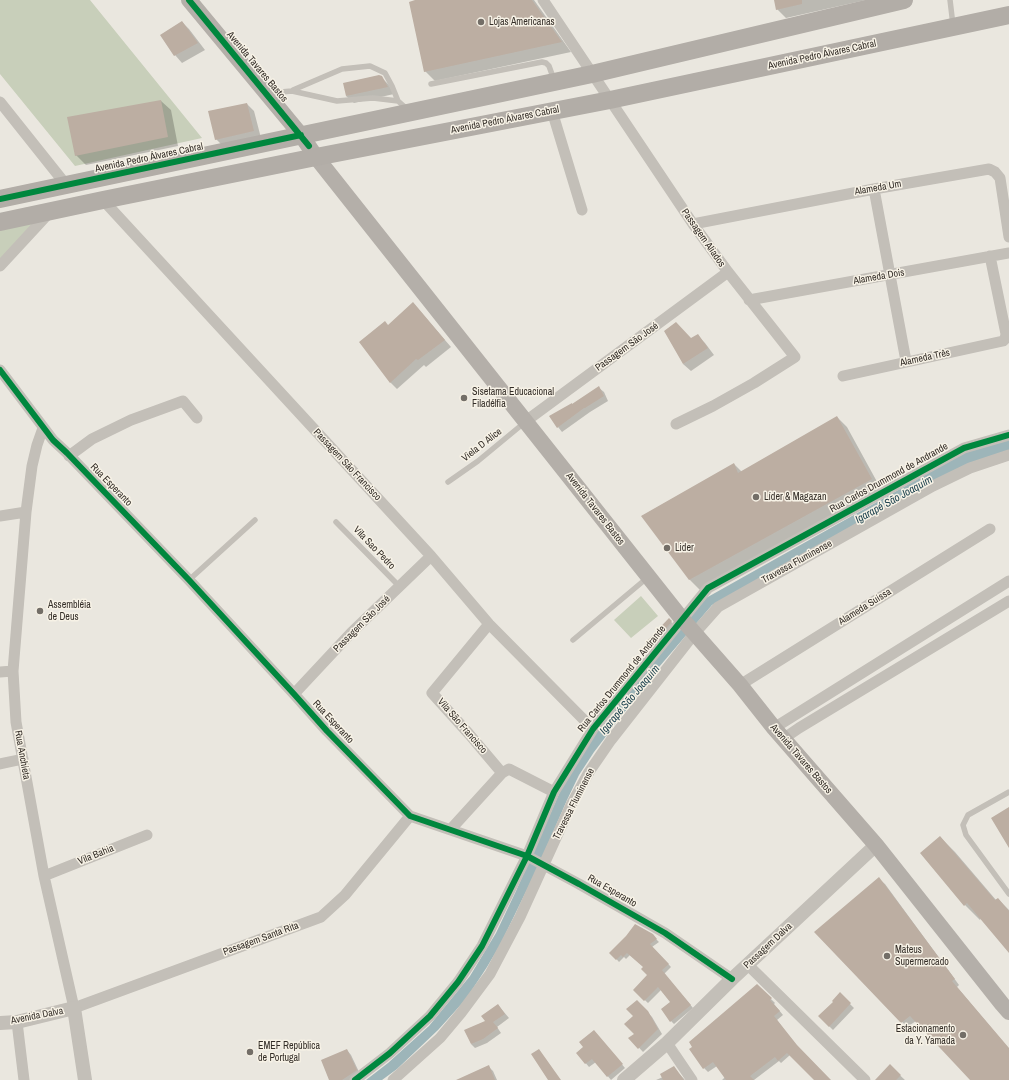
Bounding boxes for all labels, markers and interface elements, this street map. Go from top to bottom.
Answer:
place label: Lojas Americanas [489,16,555,28]
marker: Lojas Americanas [476,17,486,27]
street label: Avenida Tavares Bastos [224,29,290,105]
street label: Avenida Pedro Álvares Cabral [767,38,877,72]
street label: Avenida Pedro Álvares Cabral [450,104,560,136]
street label: Avenida Pedro Álvares Cabral [94,141,204,175]
street label: Alameda Um [854,178,902,198]
street label: Passagem Aliados [678,207,728,269]
street label: Alameda Dois [853,267,905,287]
street label: Passagem São José [593,320,661,374]
street label: Alameda Três [899,347,951,369]
place label: Sisetama Educacional Filadélfia [472,386,554,410]
marker: Sisetama Educacional Filadélfia [459,393,469,403]
street label: Viela D Alice [460,426,504,464]
street label: Passagem São Francisco [311,427,383,503]
street label: Rua Carlos Drummond de Andrande [828,440,950,516]
street label: Rua Esperanto [88,461,134,509]
street label: Avenida Tavares Bastos [563,470,627,548]
water label: Igarapé São Joaquim [853,473,935,527]
place label: Líder & Magazan [764,491,826,503]
marker: Líder & Magazan [751,492,761,502]
street label: Vila Sao Pedro [351,524,397,572]
street label: Travessa Fluminense [760,538,834,586]
place label: Lider [675,542,694,554]
marker: Lider [662,543,672,553]
street label: Alameda Suissa [837,586,893,628]
street label: Passagem São José [331,593,393,655]
place label: Assembléia de Deus [48,599,91,622]
marker: Assembléia de Deus [35,606,45,616]
street label: Rua Carlos Drummond de Andrande [575,624,669,734]
water label: Igarapé São Joaquim [597,663,663,737]
street label: Vila São Francisco [435,696,489,756]
street label: Rua Esperanto [310,698,356,746]
street label: Avenida Tavares Bastos [767,722,835,796]
street label: Rua Anchieta [12,729,32,781]
street label: Travessa Fluminense [551,766,597,842]
street label: Vila Bahia [76,842,116,868]
street label: Rua Esperanto [585,872,639,910]
street label: Passagem Santa Rita [221,920,301,958]
street label: Passagem Dalva [741,920,795,972]
place label: Mateus Supermercado [895,944,949,968]
marker: Mateus Supermercado [882,951,892,961]
street label: Avenida Dalva [10,1005,64,1027]
place label: Estacionamento da Y. Yamada [896,1023,955,1046]
marker: Estacionamento da Y. Yamada [958,1030,968,1040]
place label: EMEF República de Portugal [258,1040,320,1064]
marker: EMEF República de Portugal [245,1047,255,1057]

